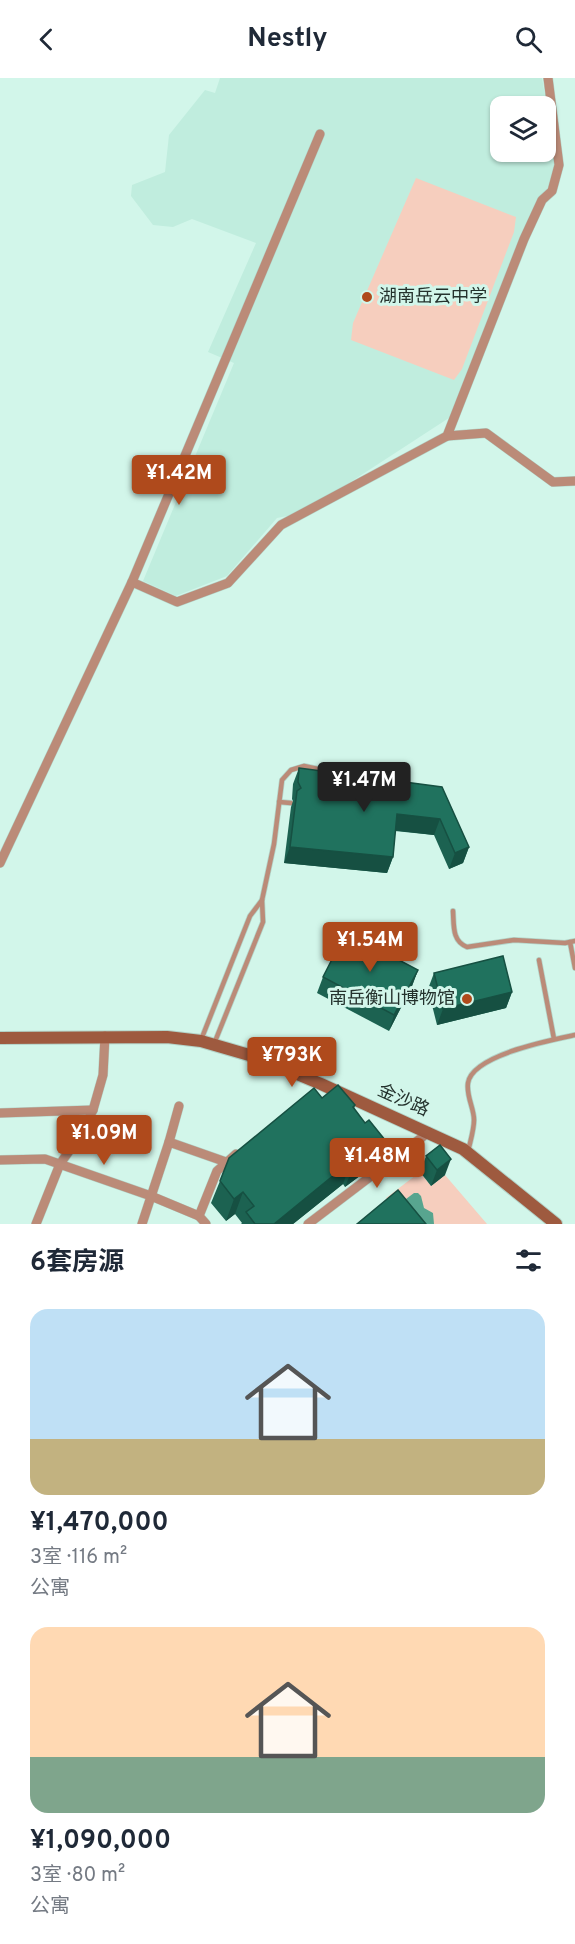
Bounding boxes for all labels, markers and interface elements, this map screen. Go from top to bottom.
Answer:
text: Nestly [247,22,328,56]
icon: back [30,23,63,56]
icon: search [512,23,545,56]
map controls [490,96,556,162]
button: layers [490,96,556,162]
place label: 湖南岳云中学 [379,286,487,309]
marker: 湖南岳云中学 [360,290,374,304]
pin: ¥1.42M [130,455,228,506]
text: ¥1.42M [146,461,212,487]
pin: ¥1.47M [315,762,413,813]
text: ¥1.47M [332,768,396,794]
pin: ¥1.54M [321,922,419,973]
text: ¥1.54M [337,928,403,954]
place label: 南岳衡山博物馆 [329,988,455,1011]
marker: 南岳衡山博物馆 [460,992,474,1006]
pin: ¥793K [250,1037,334,1088]
text: ¥793K [261,1043,323,1069]
street label: 金沙路 [374,1080,432,1122]
pin: ¥1.09M [55,1115,153,1166]
text: ¥1.09M [71,1121,137,1147]
pin: ¥1.48M [328,1138,426,1189]
text: ¥1.48M [344,1144,410,1170]
icon: filters [512,1244,545,1277]
text: 6套房源 [30,1247,124,1280]
icon: home [234,1348,342,1456]
text: ¥1,470,000 [30,1507,169,1540]
text: 3室 · 116 m² [30,1545,127,1571]
text: 公寓 [30,1576,70,1602]
icon: home [234,1666,342,1774]
text: ¥1,090,000 [30,1825,171,1858]
text: 3室 · 80 m² [30,1863,125,1889]
text: 公寓 [30,1894,70,1920]

